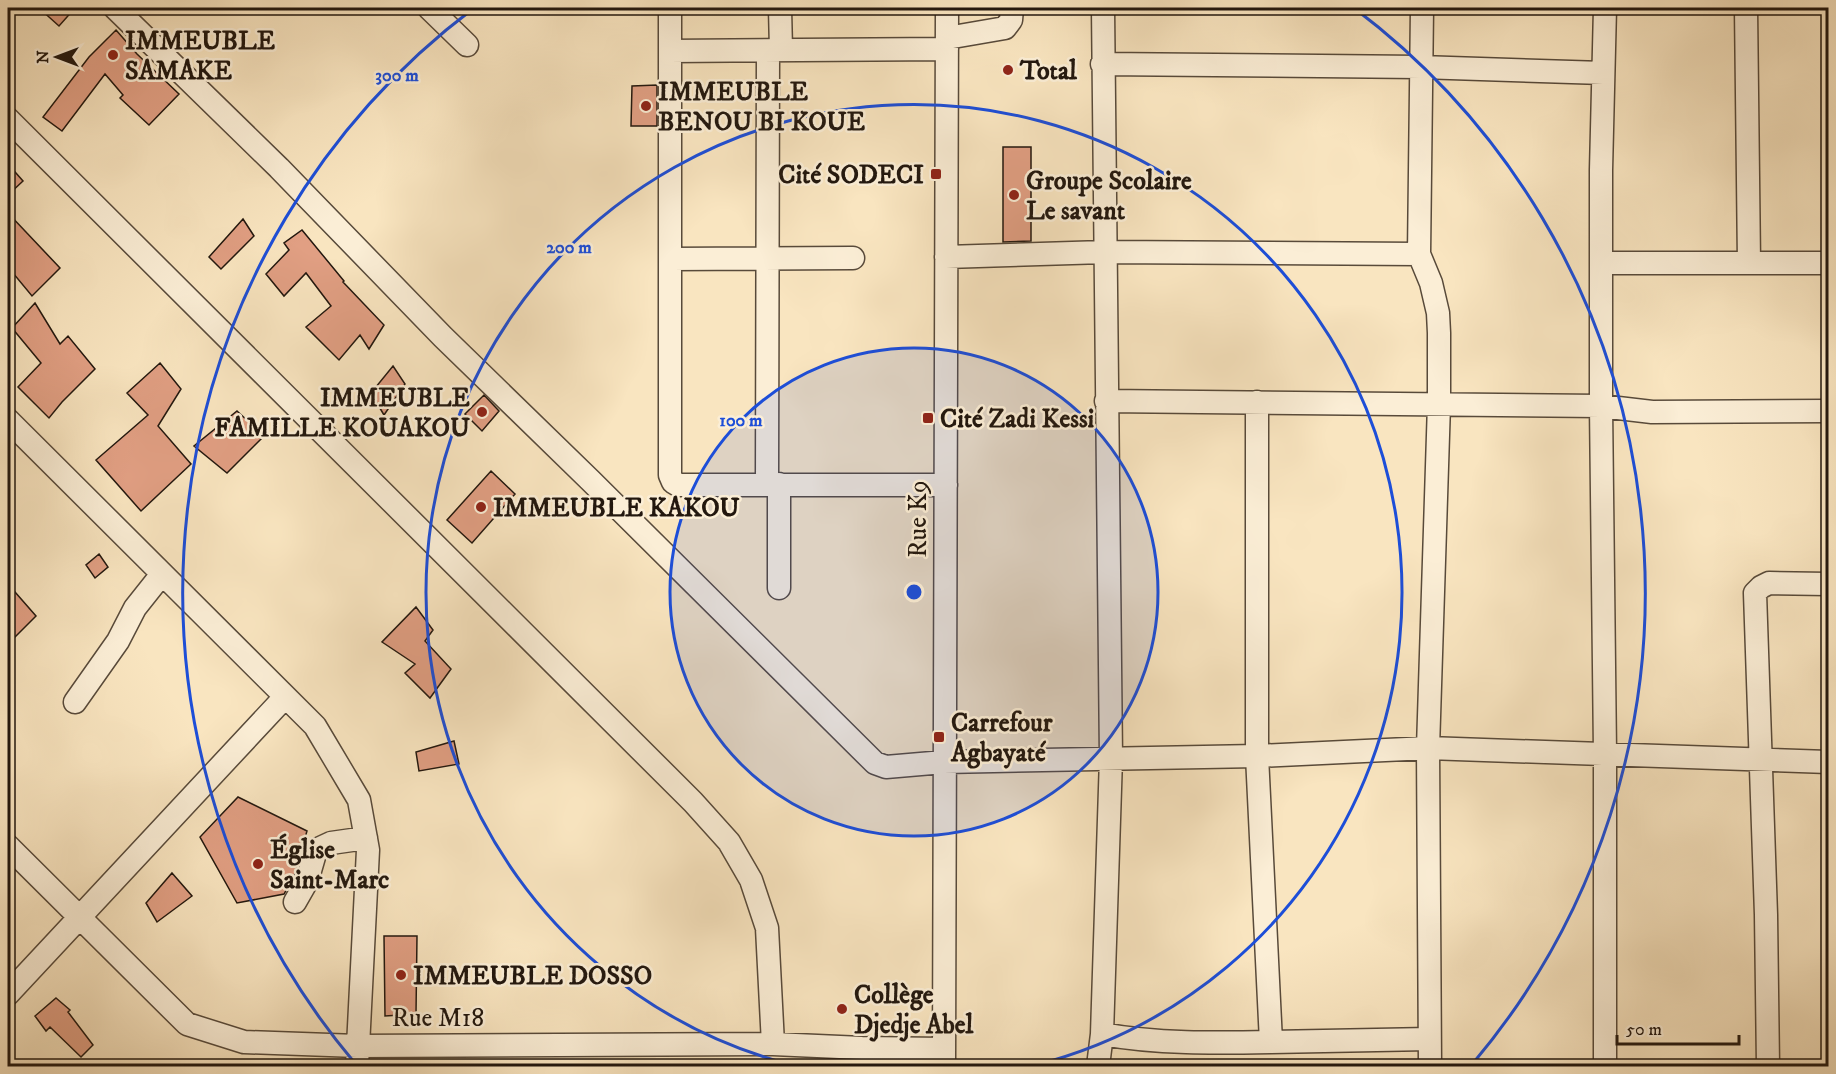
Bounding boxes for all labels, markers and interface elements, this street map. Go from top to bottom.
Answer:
place label: IMMEUBLE SAMAKE [125,25,275,88]
north arrow [27,27,87,87]
marker: IMMEUBLE SAMAKE [106,48,120,62]
text: N [33,50,53,64]
place label: Total [1019,55,1078,88]
marker: Total [1001,63,1015,77]
text: 300 m [375,65,419,87]
place label: IMMEUBLE BENOU BI KOUE [658,76,865,139]
marker: IMMEUBLE BENOU BI KOUE [639,99,653,113]
place label: Cité SODECI [778,159,924,192]
place label: Groupe Scolaire Le savant [1026,165,1192,228]
marker: Cité SODECI [929,167,943,181]
marker: Groupe Scolaire Le savant [1007,188,1021,202]
text: 200 m [546,237,592,259]
place label: IMMEUBLE FAMILLE KOUAKOU [214,382,470,445]
place label: Cité Zadi Kessi [940,403,1095,436]
marker: IMMEUBLE FAMILLE KOUAKOU [475,405,489,419]
text: 100 m [719,410,763,432]
marker: Cité Zadi Kessi [921,411,935,425]
street label: Rue K9 [902,480,935,558]
place label: IMMEUBLE KAKOU [493,492,740,525]
marker: IMMEUBLE KAKOU [474,500,488,514]
centre of rings [904,582,924,602]
place label: Carrefour Agbayaté [950,707,1053,770]
marker: Carrefour Agbayaté [932,730,946,744]
place label: Église Saint-Marc [270,833,389,897]
marker: Église Saint-Marc [251,857,265,871]
place label: IMMEUBLE DOSSO [413,960,652,993]
marker: IMMEUBLE DOSSO [394,968,408,982]
place label: Collège Djedje Abel [854,979,974,1042]
street label: Rue M18 [392,1002,484,1035]
marker: Collège Djedje Abel [835,1002,849,1016]
scale bar [1617,1008,1738,1046]
text: 50 m [1626,1019,1662,1041]

